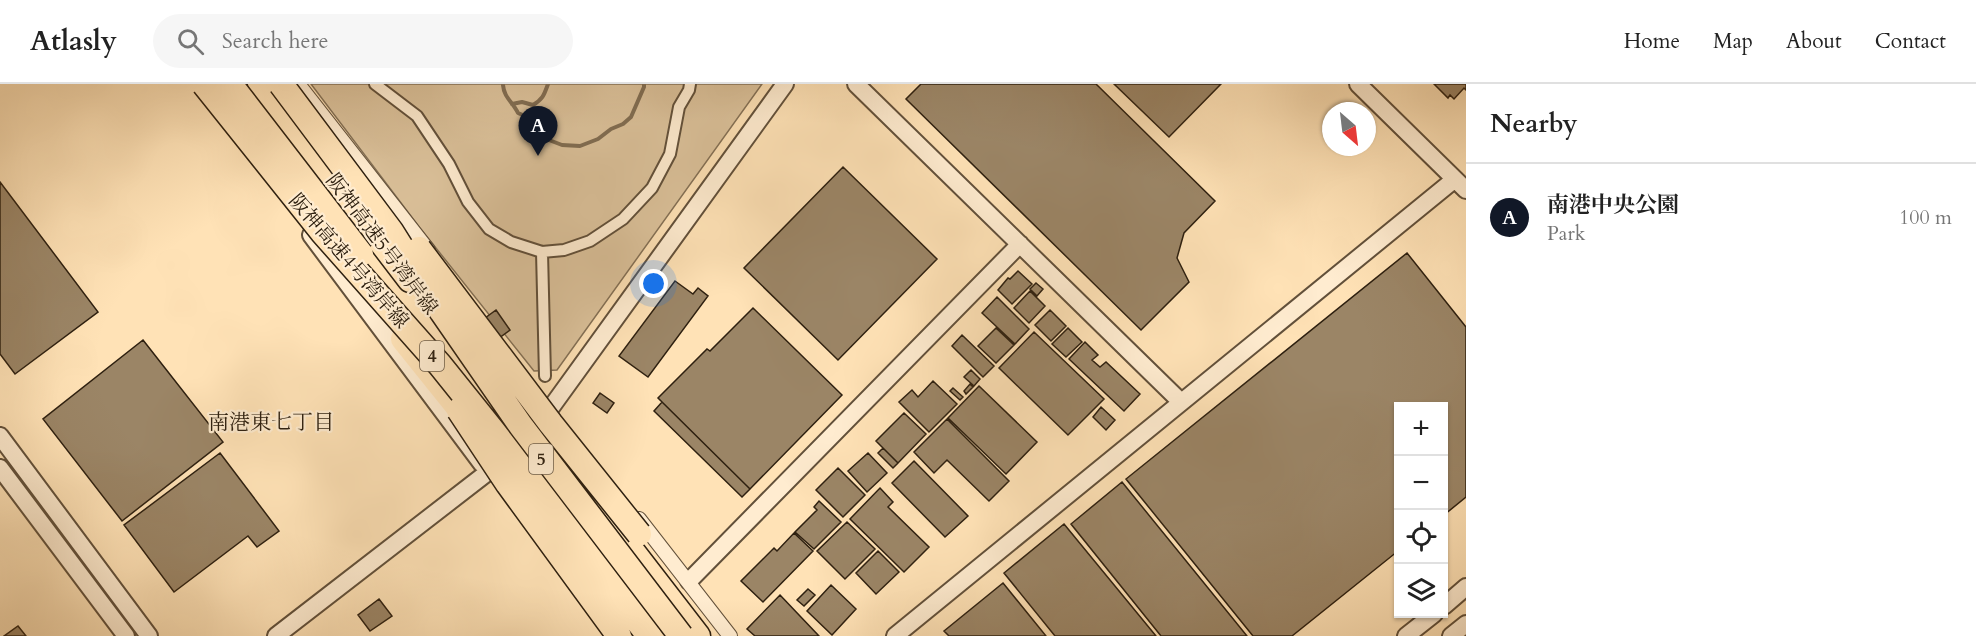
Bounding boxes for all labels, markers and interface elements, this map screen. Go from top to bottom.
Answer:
search box [153,14,573,68]
text: Atlasly [30,22,117,60]
icon: search [174,25,207,58]
text: Search here [222,26,328,56]
text: Home [1624,27,1680,56]
text: Map [1713,27,1753,56]
text: About [1786,27,1842,56]
text: Contact [1875,27,1946,56]
north arrow [1322,102,1376,156]
pin: A [518,106,558,156]
text: Nearby [1490,106,1578,141]
street label: 阪神高速5号湾岸線 [320,168,444,320]
street label: 阪神高速4号湾岸線 [283,188,415,334]
text: 南港中央公園 [1547,190,1679,220]
text: A [1502,204,1517,231]
text: 100 m [1899,204,1952,231]
text: Park [1547,220,1585,247]
your location [639,269,668,298]
road number: 4 [420,341,444,371]
map controls [1394,402,1448,618]
button: + [1394,402,1448,456]
district label: 南港東七丁目 [208,408,334,437]
road number: 5 [529,444,553,474]
button: − [1394,456,1448,510]
button: locate [1394,510,1448,564]
button: layers [1394,564,1448,618]

